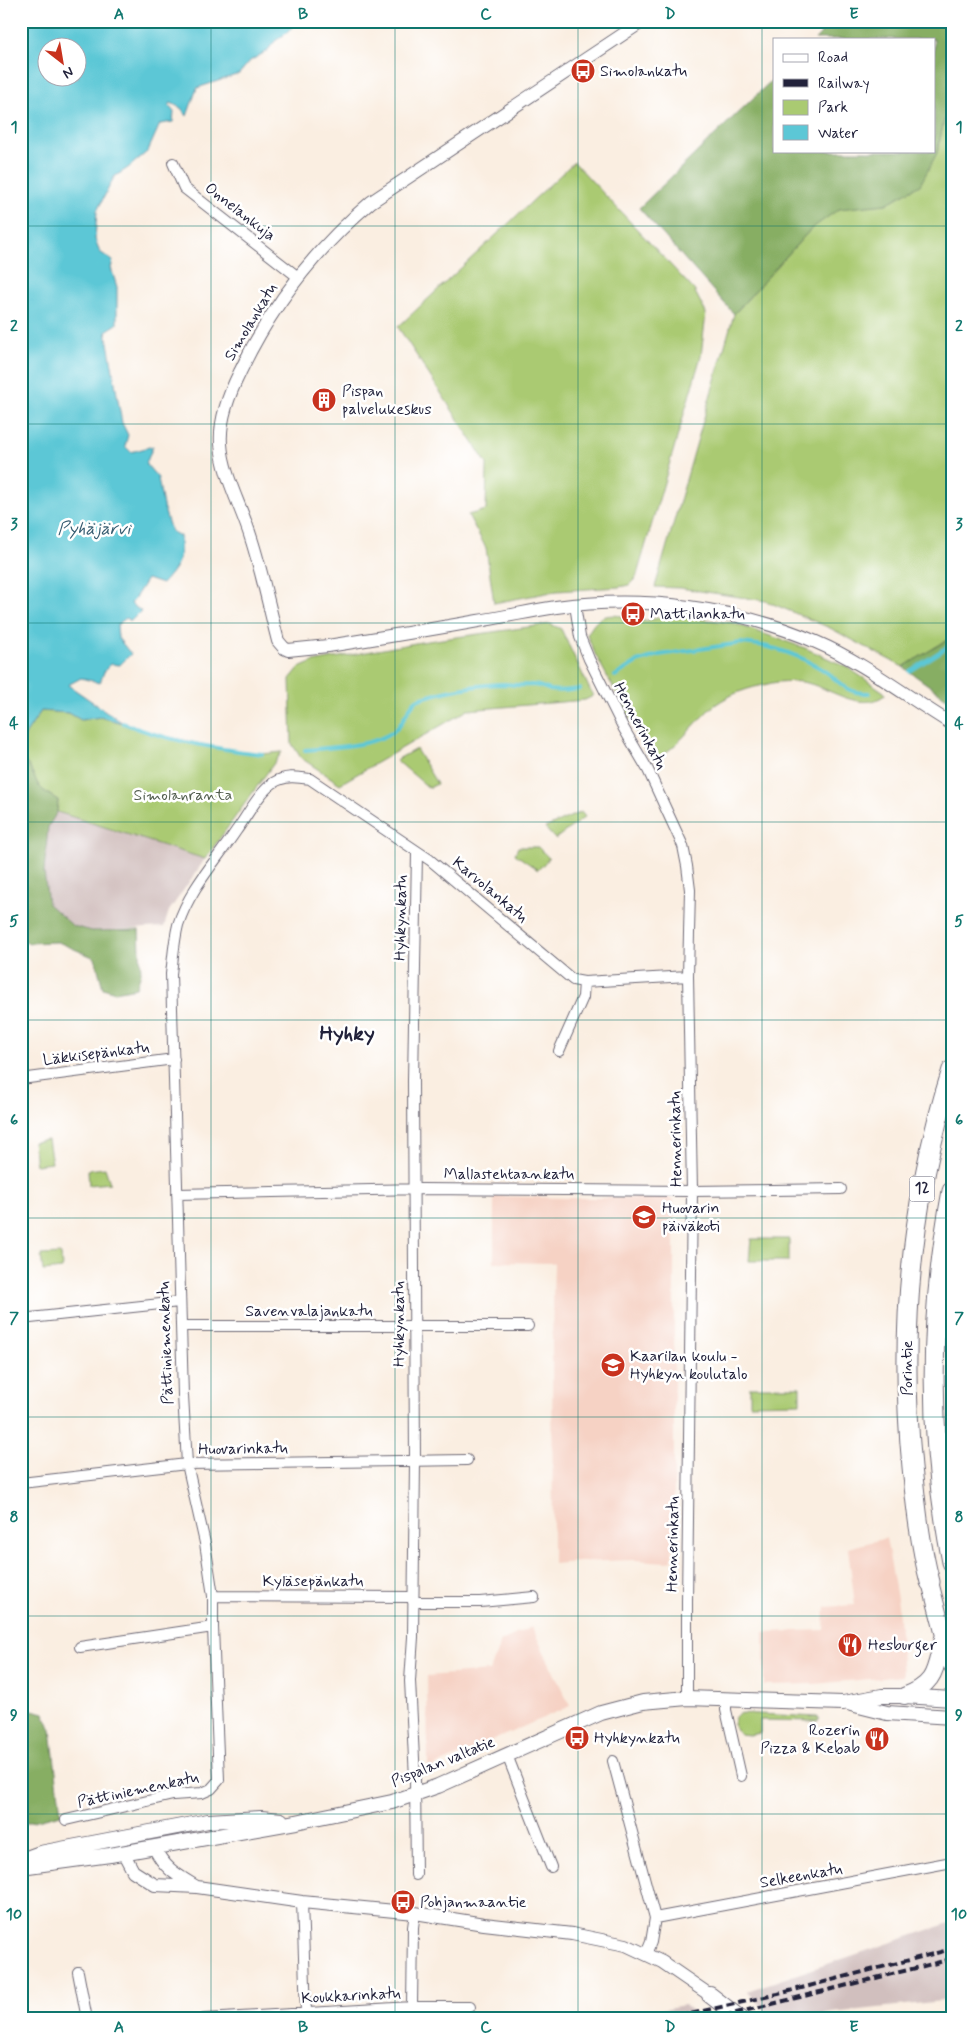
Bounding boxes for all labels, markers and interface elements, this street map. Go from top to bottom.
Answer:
text: A [114,4,124,25]
text: B [298,4,308,25]
text: C [480,4,492,25]
text: D [664,4,676,25]
text: E [849,4,859,25]
north arrow [38,38,88,88]
legend [773,38,936,152]
text: Road [818,48,848,68]
bus stop icon: Simolankatu [570,58,596,84]
place label: Simolankatu [600,61,688,82]
text: N [60,62,77,82]
text: Railway [818,74,870,94]
text: Park [818,98,848,118]
text: 1 [10,117,18,138]
text: 1 [955,117,963,138]
text: Water [818,124,858,144]
street label: Onnelankuja [200,178,280,246]
street label: Simolankatu [220,279,283,365]
text: 2 [10,316,18,337]
text: 2 [955,316,963,337]
place label: Pispan palvelukeskus [342,381,432,420]
building icon: Pispan palvelukeskus [311,387,337,413]
text: 3 [10,514,18,535]
text: 3 [955,514,963,535]
water label: Pyhäjärvi [57,517,132,541]
bus stop icon: Mattilankatu [620,601,646,627]
place label: Mattilankatu [650,604,745,625]
street label: Hennerinkatu [608,679,672,774]
text: 4 [9,713,19,734]
text: 4 [954,713,964,734]
park label: Simolanranta [134,785,233,806]
street label: Karvolankatu [448,852,533,928]
street label: Hyhkynkatu [390,874,412,961]
text: 5 [9,911,19,932]
text: 5 [954,911,964,932]
district label: Hyhky [319,1020,375,1048]
street label: Läkkisepänkatu [42,1037,151,1071]
street label: Hennerinkatu [665,1090,687,1187]
text: 6 [10,1110,18,1131]
text: 6 [955,1110,963,1131]
street label: Mallastehtaankatu [444,1164,575,1185]
road number: 12 [910,1176,934,1202]
place label: Huovarin päiväkoti [662,1198,720,1237]
school or university icon: Huovarin päiväkoti [631,1204,657,1230]
street label: Pättiniemenkatu [153,1280,179,1405]
street label: Hyhkynkatu [389,1280,410,1367]
street label: Savenvalajankatu [245,1301,373,1322]
text: 7 [9,1308,19,1329]
text: 7 [954,1308,964,1329]
street label: Porintie [897,1340,918,1396]
place label: Kaarilan koulu - Hyhkyn koulutalo [630,1346,748,1385]
school or university icon: Kaarilan koulu - Hyhkyn koulutalo [600,1352,626,1378]
street label: Huovarinkatu [198,1438,289,1460]
street label: Hennerinkatu [662,1495,684,1592]
text: 8 [9,1507,19,1528]
text: 8 [954,1507,964,1528]
street label: Kyläsepänkatu [262,1571,364,1592]
restaurant icon: Hesburger [837,1632,863,1658]
place label: Hesburger [868,1635,938,1657]
text: 9 [10,1705,18,1726]
text: 9 [955,1705,963,1726]
place label: Rozerin Pizza & Kebab [760,1720,860,1759]
bus stop icon: Hyhkynkatu [564,1725,590,1751]
restaurant icon: Rozerin Pizza & Kebab [864,1726,890,1752]
place label: Hyhkynkatu [594,1728,680,1749]
street label: Pispalan valtatie [388,1732,498,1792]
street label: Pättiniemenkatu [75,1767,201,1813]
street label: Selkeenkatu [758,1858,844,1894]
bus stop icon: Pohjanmaantie [390,1889,416,1915]
place label: Pohjanmaantie [420,1892,527,1913]
text: 10 [6,1904,22,1925]
text: 10 [951,1904,967,1925]
street label: Koukkarinkatu [301,1983,402,2009]
text: A [114,2017,124,2038]
text: B [298,2017,308,2038]
text: C [480,2017,492,2038]
text: D [664,2017,676,2038]
text: E [849,2017,859,2038]

